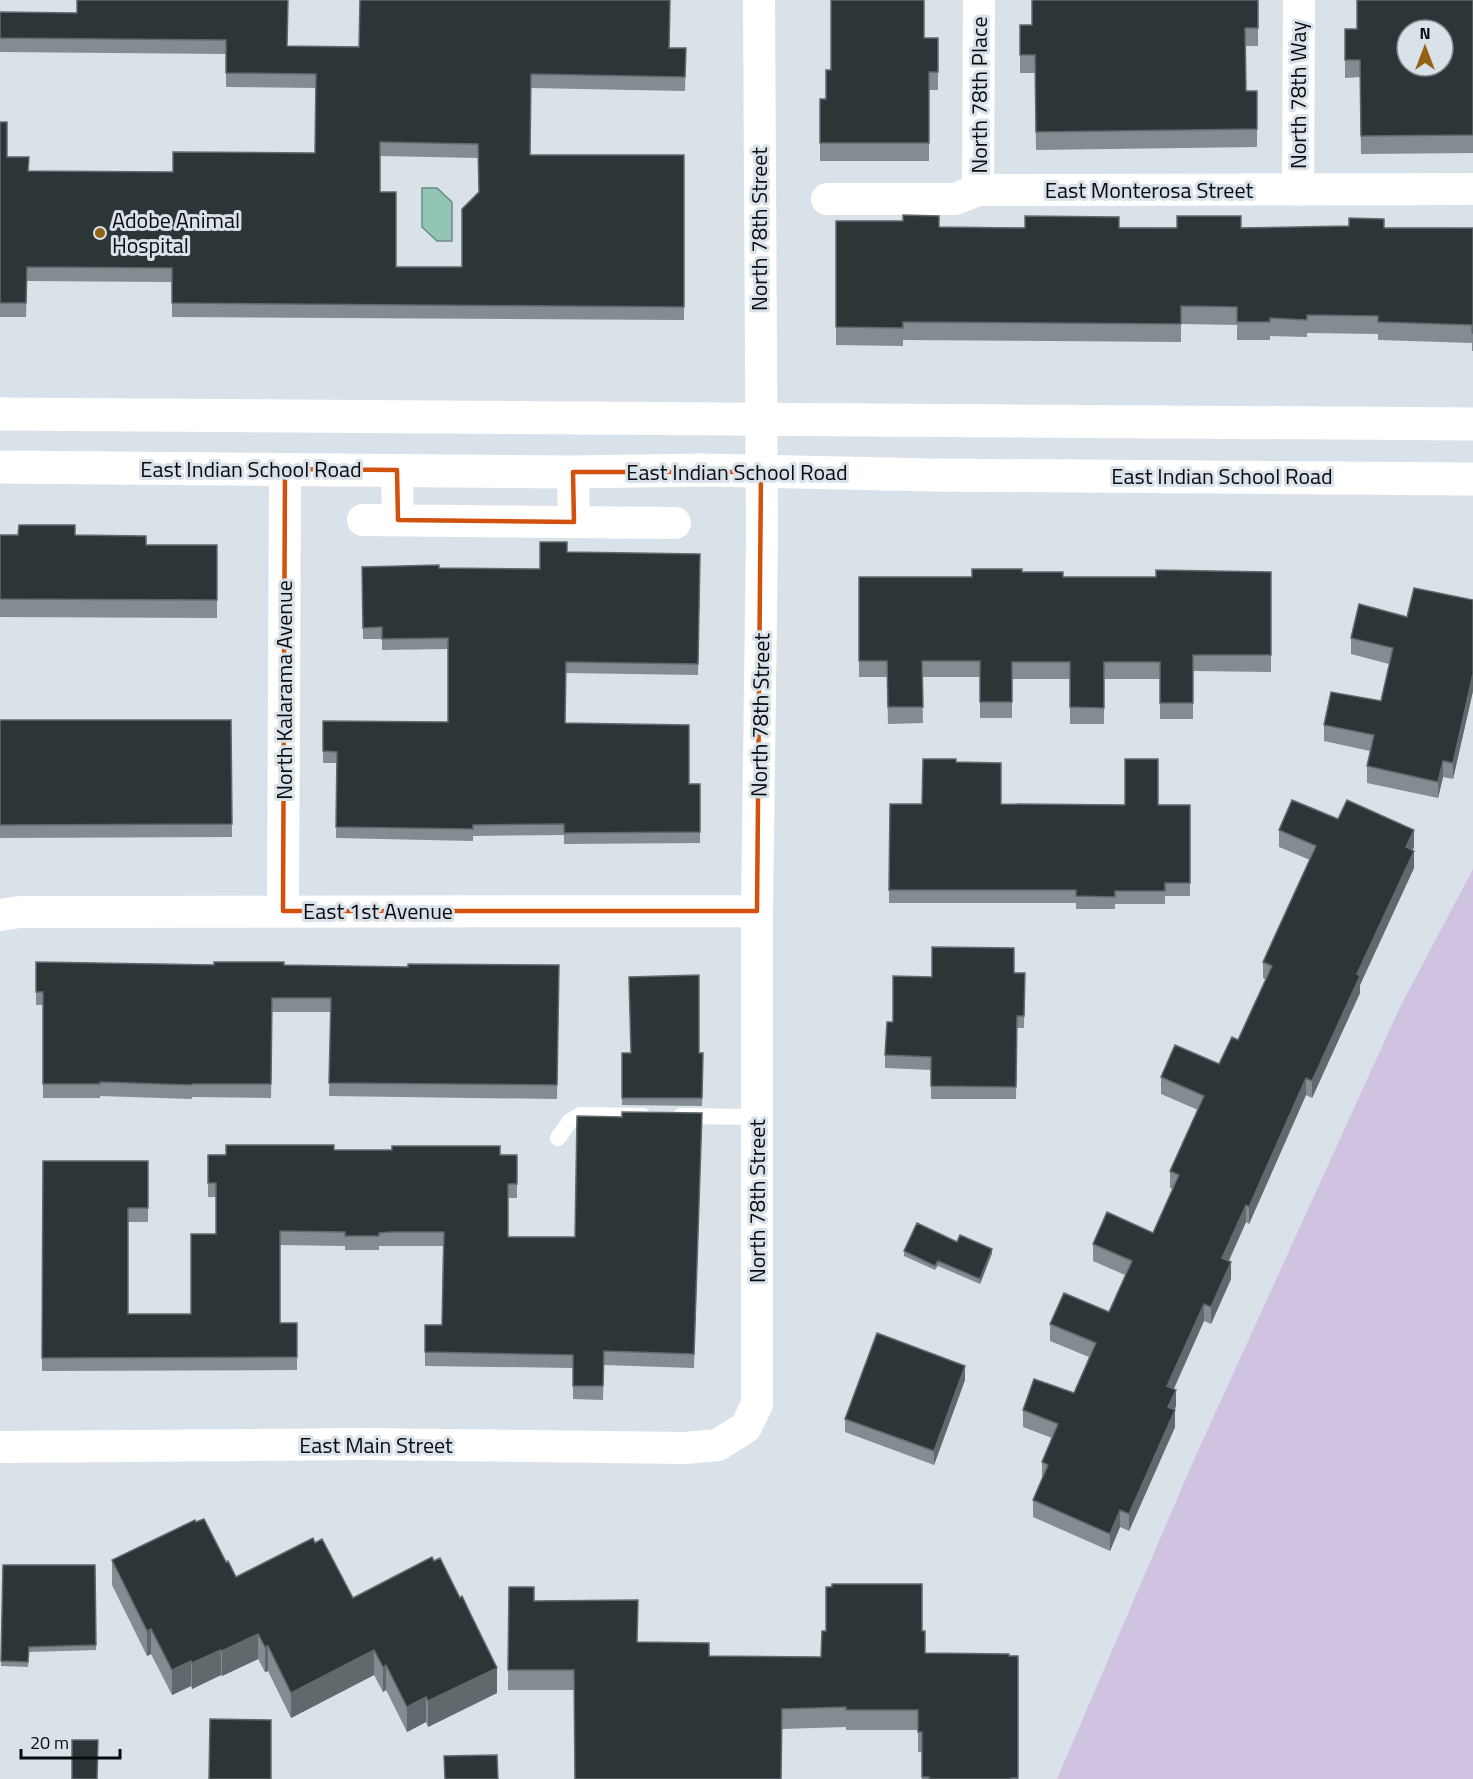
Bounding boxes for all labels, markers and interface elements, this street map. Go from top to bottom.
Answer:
street label: North 78th Place [962,16,996,174]
north arrow [1395,18,1455,78]
street label: North 78th Way [1281,21,1315,169]
text: N [1419,21,1431,45]
street label: North 78th Street [742,147,776,311]
street label: East Monterosa Street [1045,173,1253,207]
place label: Adobe Animal Hospital [112,203,240,262]
marker: Adobe Animal Hospital [93,226,107,240]
street label: East Indian School Road [140,452,362,486]
street label: East Indian School Road [626,455,848,489]
street label: East Indian School Road [1111,459,1333,493]
street label: North Kalarama Avenue [267,580,301,800]
street label: North 78th Street [742,632,778,797]
street label: East 1st Avenue [303,894,453,928]
street label: North 78th Street [740,1119,774,1283]
street label: East Main Street [299,1428,453,1462]
scale bar [21,1722,120,1760]
text: 20 m [30,1729,69,1756]

